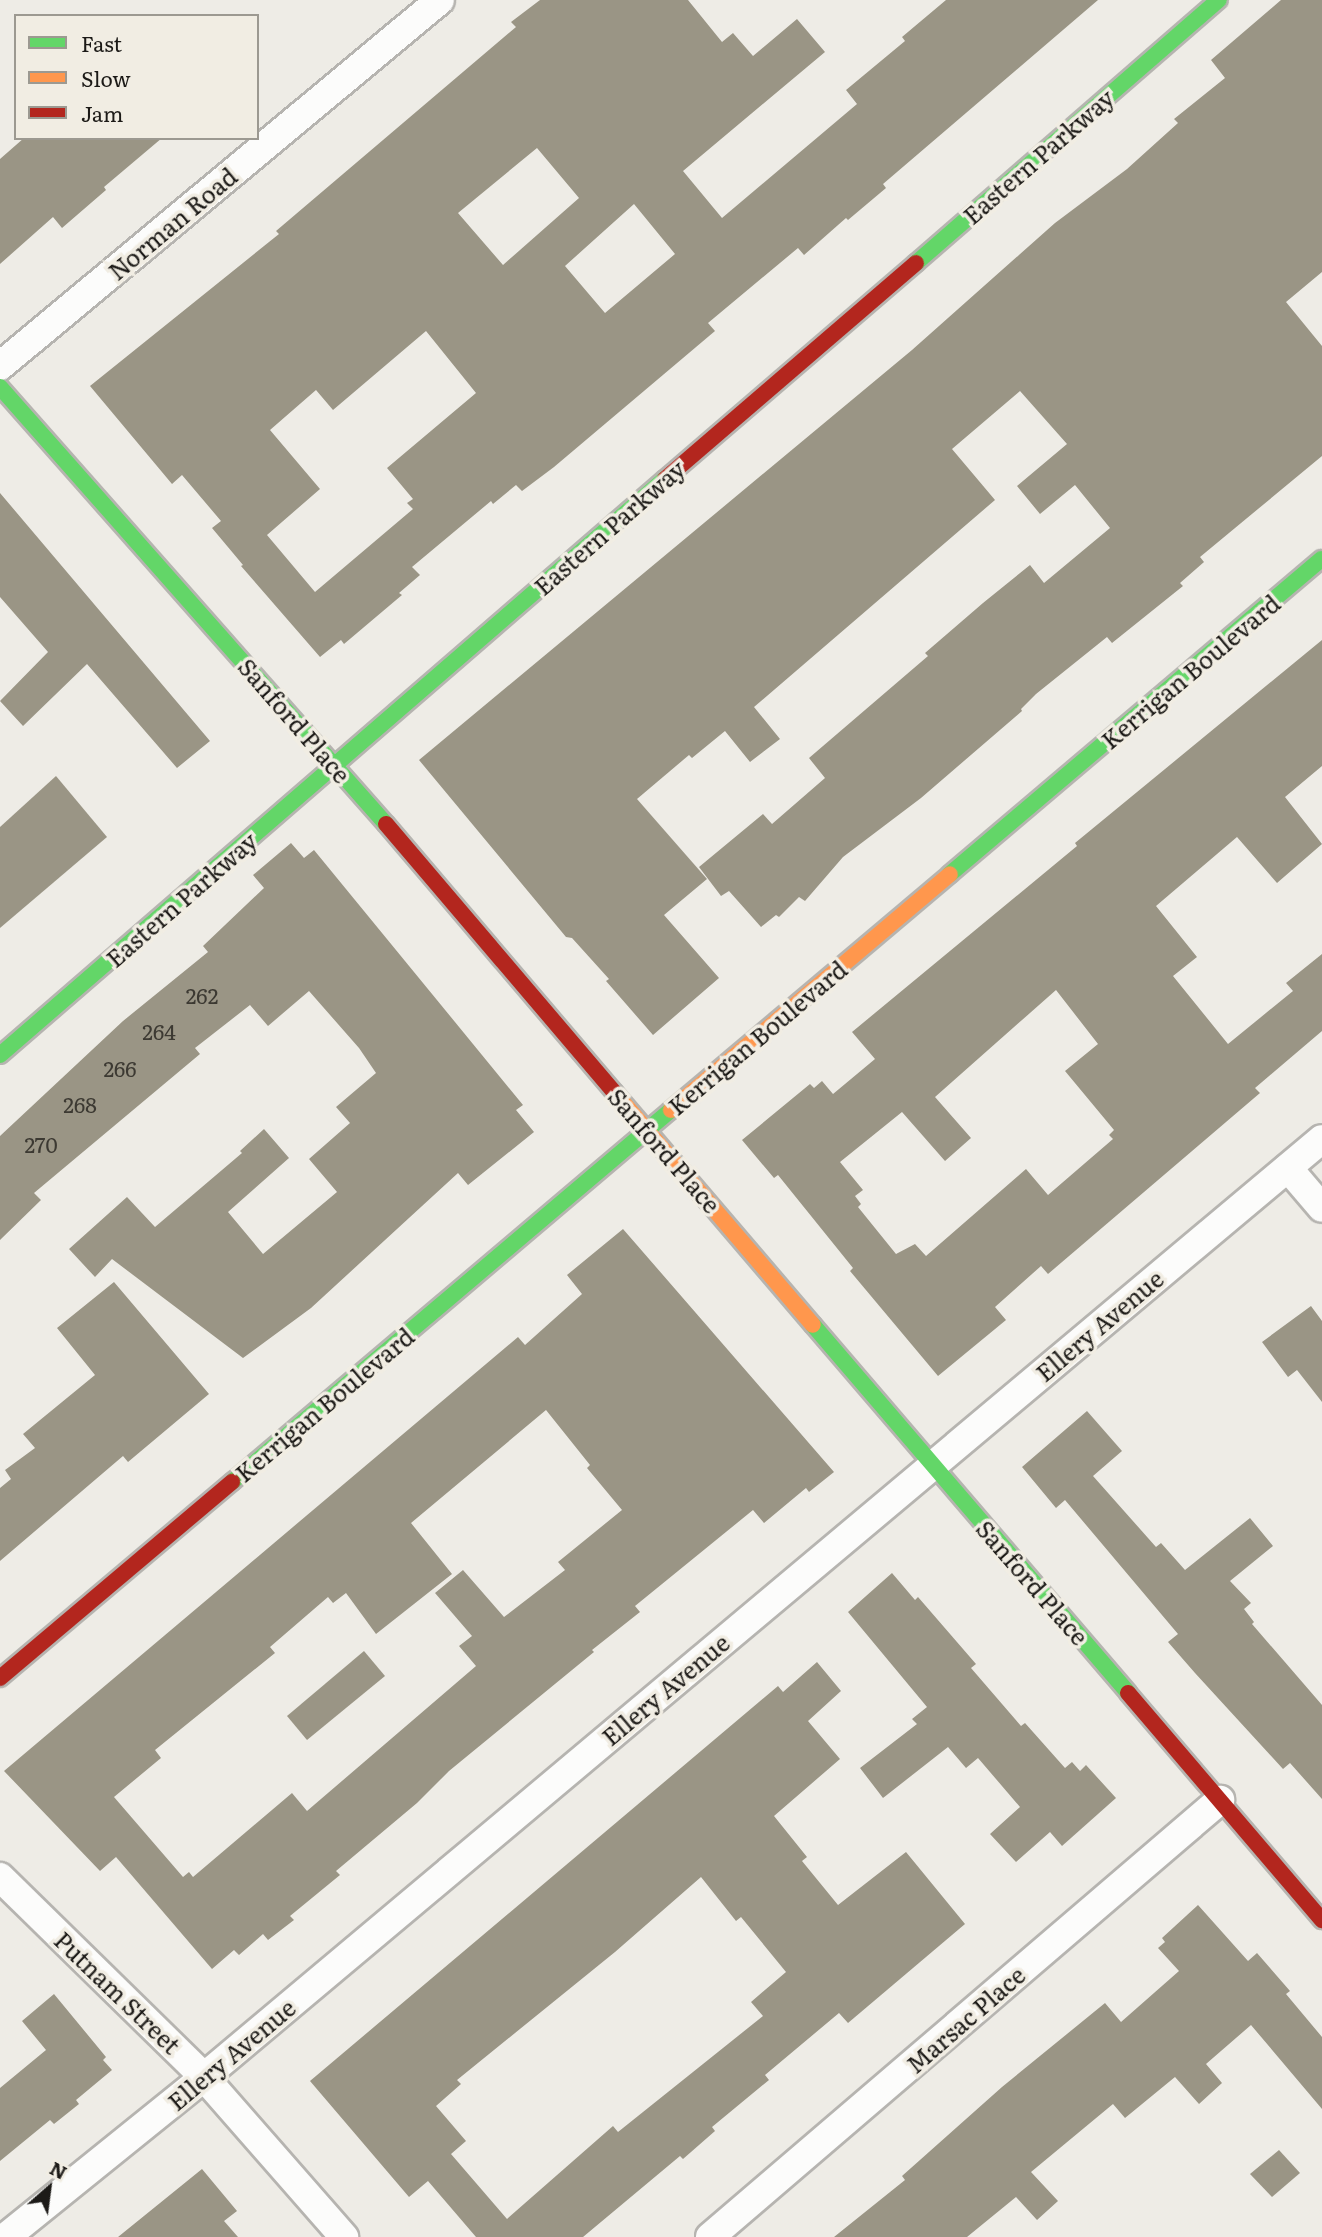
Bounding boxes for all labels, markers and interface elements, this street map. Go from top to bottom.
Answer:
legend [14,14,259,140]
text: Fast [81,27,122,58]
text: Slow [81,62,131,93]
street label: Eastern Parkway [957,83,1119,229]
text: Jam [81,97,123,128]
street label: Norman Road [102,161,242,285]
street label: Eastern Parkway [528,454,690,600]
street label: Kerrigan Boulevard [1095,588,1285,754]
street label: Sanford Place [233,652,357,788]
street label: Eastern Parkway [100,826,262,972]
street label: Kerrigan Boulevard [662,954,852,1120]
house number: 262 [186,982,218,1008]
house number: 264 [142,1018,176,1044]
house number: 266 [103,1055,137,1081]
street label: Sanford Place [603,1082,727,1218]
house number: 268 [63,1091,97,1117]
house number: 270 [24,1131,58,1157]
street label: Ellery Avenue [1029,1263,1169,1387]
street label: Kerrigan Boulevard [229,1321,419,1487]
street label: Sanford Place [971,1514,1095,1650]
street label: Ellery Avenue [595,1627,735,1751]
street label: Putnam Street [49,1925,187,2059]
street label: Marsac Place [900,1960,1030,2078]
street label: Ellery Avenue [161,1992,301,2116]
north arrow [14,2153,84,2223]
text: N [45,2153,72,2186]

